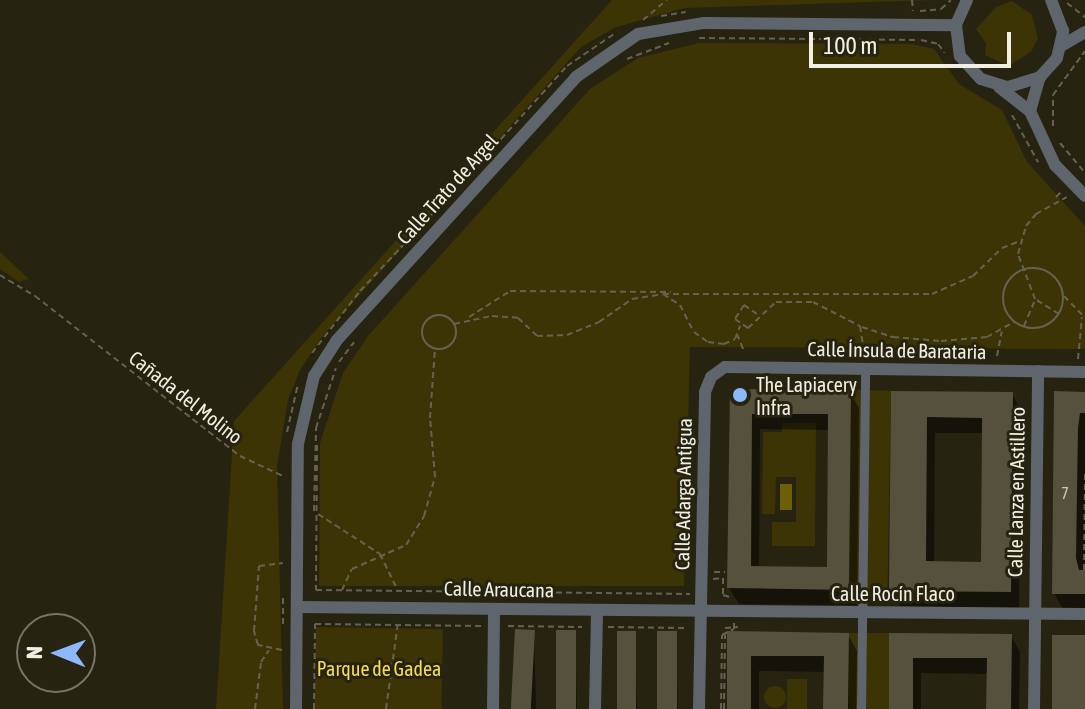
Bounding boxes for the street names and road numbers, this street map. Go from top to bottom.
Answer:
street label: Calle Trato de Argel [391,129,503,249]
street label: Calle Ínsula de Barataria [807,336,987,364]
street label: Cañada del Molino [125,345,247,449]
street label: Calle Lanza en Astillero [1003,407,1029,577]
street label: Calle Adarga Antigua [670,418,696,570]
street label: Calle Araucana [444,576,554,602]
street label: Calle Rocín Flaco [831,581,955,605]

